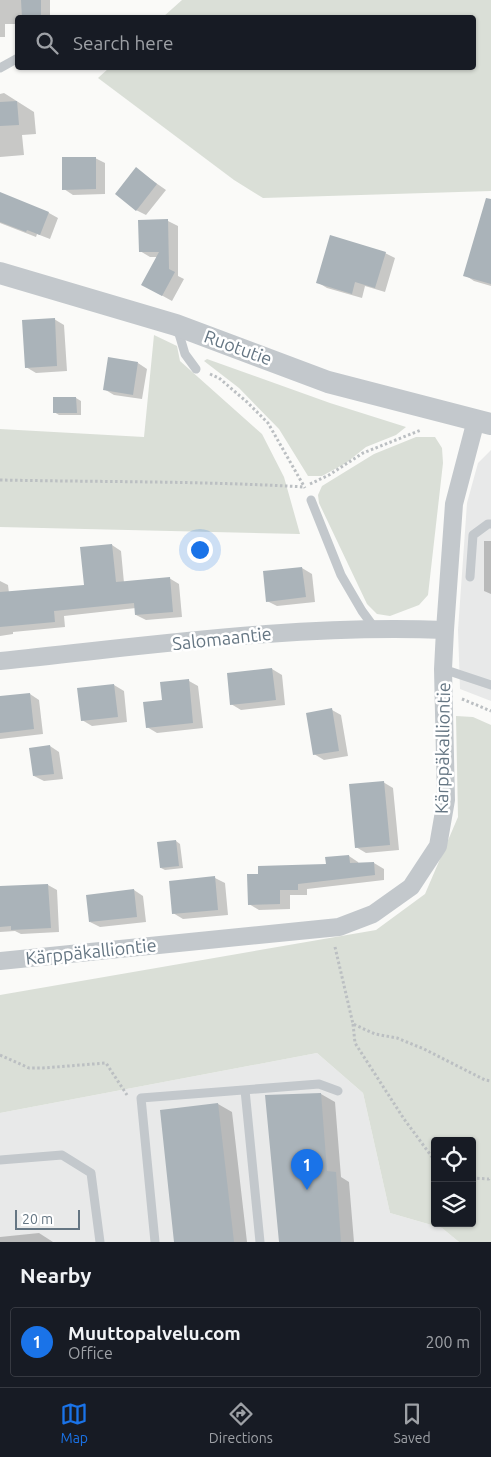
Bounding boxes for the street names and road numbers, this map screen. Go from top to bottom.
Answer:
street label: Ruotutie [202,326,275,369]
street label: Salomaantie [171,623,272,653]
street label: Kärppäkalliontie [431,682,453,814]
street label: Kärppäkalliontie [24,934,157,968]

